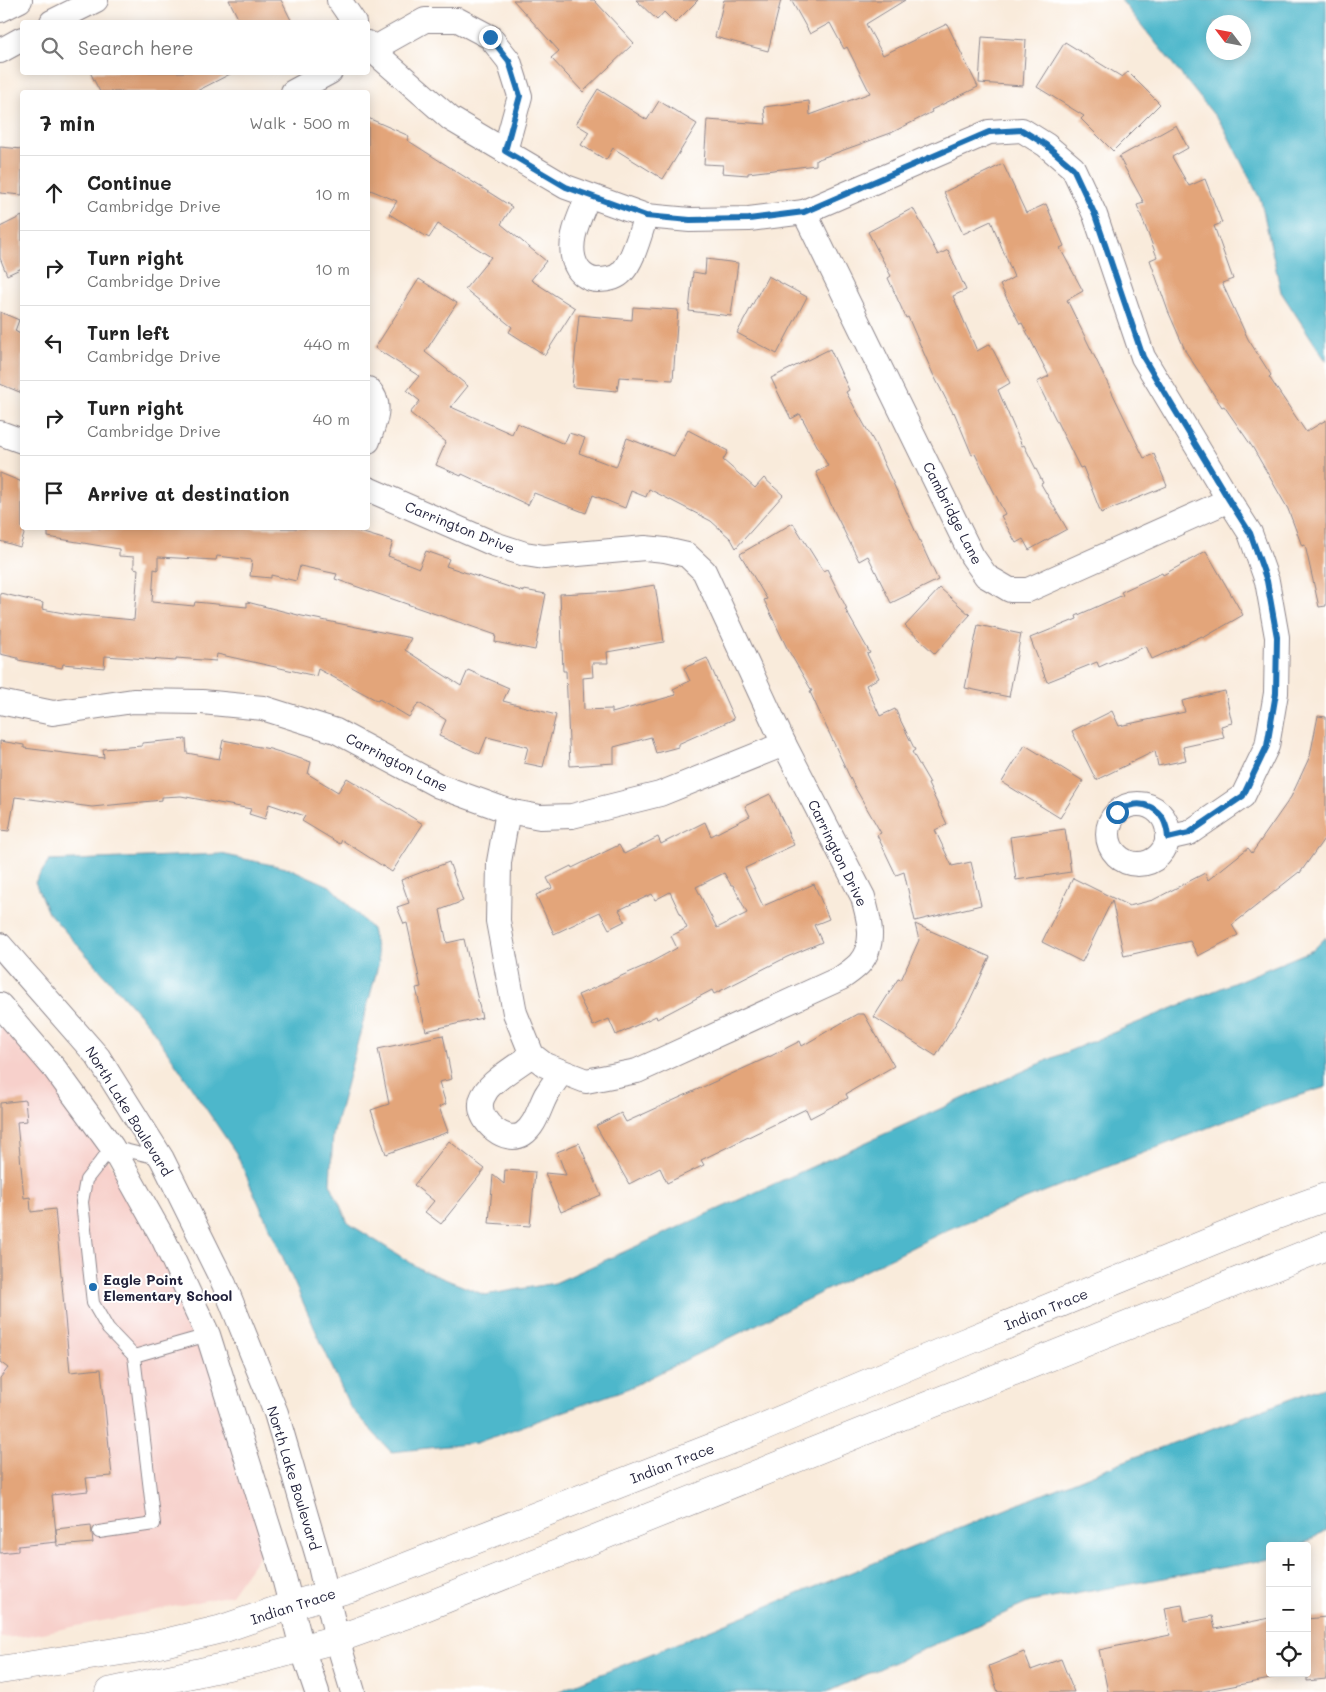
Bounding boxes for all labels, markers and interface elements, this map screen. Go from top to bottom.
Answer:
north arrow [1206,15,1251,60]
search box [20,20,370,75]
route end [479,26,502,49]
icon: search [38,34,66,62]
text: Search here [78,35,194,60]
text: 7 min [40,109,95,136]
text: Walk · 500 m [249,112,350,133]
text: Continue [87,170,172,195]
icon: ahead [40,179,68,207]
text: 10 m [315,183,350,204]
text: Cambridge Drive [87,195,221,216]
text: Turn right [87,245,184,270]
icon: right [40,254,68,282]
text: 10 m [315,258,350,279]
text: Cambridge Drive [87,270,221,291]
text: Turn left [87,320,170,345]
icon: left [40,329,68,357]
text: 440 m [303,333,350,354]
text: Cambridge Drive [87,345,221,366]
text: Turn right [87,395,184,420]
icon: right [40,404,68,432]
text: 40 m [313,408,350,429]
text: Cambridge Drive [87,420,221,441]
street label: Cambridge Lane [919,458,987,568]
icon: arrive [40,479,68,507]
text: Arrive at destination [87,481,290,506]
street label: Carrington Drive [402,496,518,558]
street label: Carrington Lane [343,728,451,796]
street label: Carrington Drive [804,796,872,910]
route start [1106,801,1129,824]
street label: North Lake Boulevard [81,1042,177,1180]
place label: Eagle Point Elementary School [103,1270,232,1305]
marker: Eagle Point Elementary School [87,1281,99,1293]
street label: Indian Trace [1001,1284,1091,1334]
street label: North Lake Boulevard [263,1404,325,1552]
street label: Indian Trace [627,1438,717,1488]
map controls [1266,1542,1311,1677]
button: + [1266,1542,1311,1587]
street label: Indian Trace [248,1583,338,1629]
button: − [1266,1587,1311,1632]
button: locate [1266,1632,1311,1677]

